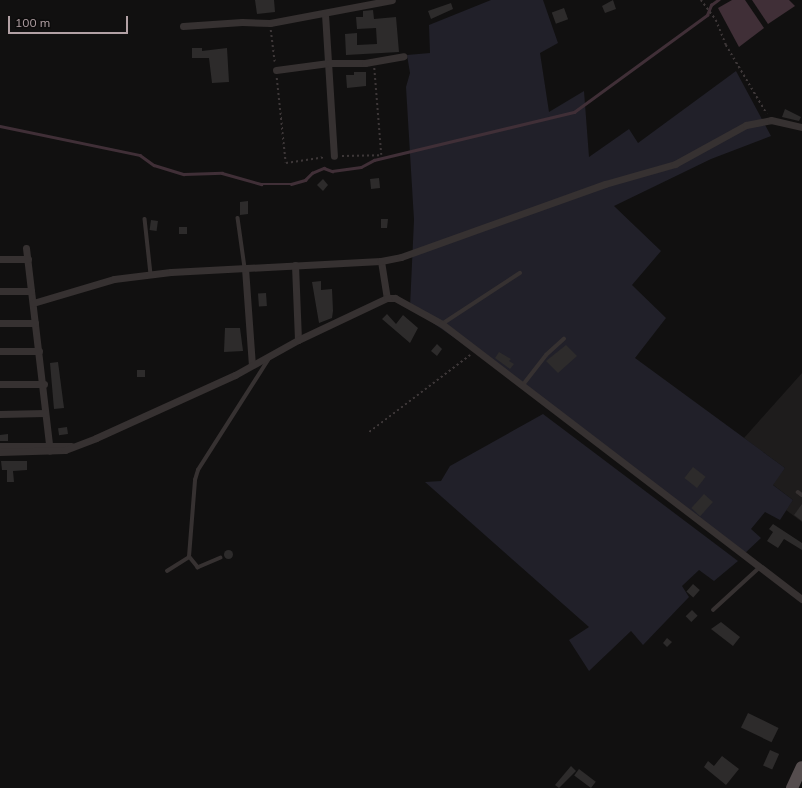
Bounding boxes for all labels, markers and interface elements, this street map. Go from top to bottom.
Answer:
scale bar [10,8,130,34]
text: 100 m [15,15,50,30]

